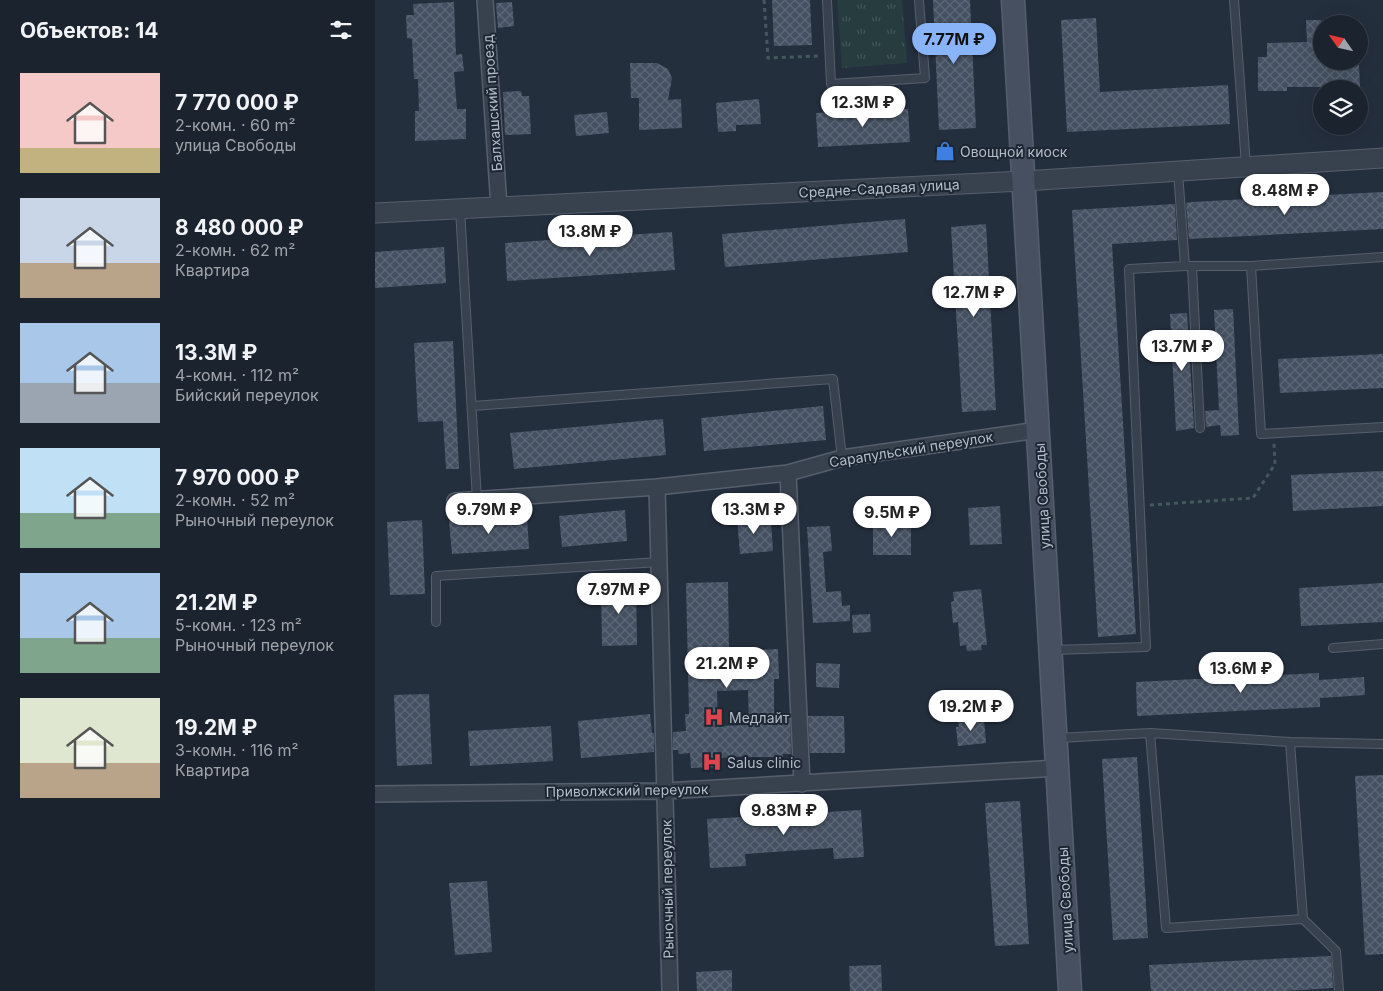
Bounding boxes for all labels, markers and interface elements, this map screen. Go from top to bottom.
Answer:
north arrow [1313,15,1367,70]
map controls [1313,15,1368,135]
icon: filters [327,16,355,44]
text: Объектов: 14 [20,18,158,43]
pin: 7.77M ₽ [908,22,1000,65]
text: 7.77M ₽ [923,29,985,49]
street label: Балхашский проезд [479,34,505,172]
button: layers [1313,80,1368,135]
pin: 12.3M ₽ [817,86,909,128]
text: 7 770 000 ₽ [175,90,299,115]
text: 12.3M ₽ [832,92,894,112]
icon: home [60,93,120,153]
text: 2-комн. · 60 m² [175,115,296,135]
text: улица Свободы [175,135,296,155]
shop icon: Овощной киоск [934,140,956,162]
place label: Овощной киоск [960,143,1068,160]
pin: 8.48M ₽ [1239,174,1331,216]
street label: Средне-Садовая улица [798,175,960,201]
text: 8.48M ₽ [1251,180,1319,200]
pin: 13.8M ₽ [544,214,636,257]
text: 8 480 000 ₽ [175,215,304,240]
icon: home [60,218,120,278]
text: 13.8M ₽ [559,221,621,241]
text: 2-комн. · 62 m² [175,240,295,260]
text: Квартира [175,260,250,280]
pin: 12.7M ₽ [928,276,1020,318]
text: 12.7M ₽ [943,282,1005,302]
pin: 13.7M ₽ [1136,330,1228,372]
text: 13.7M ₽ [1151,336,1213,356]
text: 13.3M ₽ [175,340,257,365]
icon: home [60,343,120,403]
text: 4-комн. · 112 m² [175,365,299,385]
text: Бийский переулок [175,385,319,405]
street label: Сарапульский переулок [828,428,995,470]
street label: улица Свободы [1031,443,1053,549]
text: 7 970 000 ₽ [175,465,299,490]
icon: home [60,468,120,528]
text: 2-комн. · 52 m² [175,490,295,510]
pin: 9.79M ₽ [443,492,535,535]
pin: 13.3M ₽ [708,492,800,535]
pin: 9.5M ₽ [851,496,933,538]
text: 9.79M ₽ [457,499,521,519]
text: 13.3M ₽ [723,499,785,519]
text: 9.5M ₽ [864,502,920,522]
text: Рыночный переулок [175,510,334,530]
pin: 7.97M ₽ [573,572,665,615]
text: 7.97M ₽ [588,579,650,599]
text: 21.2M ₽ [175,590,258,615]
icon: home [60,593,120,653]
text: 5-комн. · 123 m² [175,615,302,635]
text: Рыночный переулок [175,635,334,655]
pin: 21.2M ₽ [681,646,773,689]
pin: 13.6M ₽ [1195,652,1287,694]
text: 21.2M ₽ [696,653,758,673]
text: 13.6M ₽ [1210,658,1272,678]
pin: 19.2M ₽ [925,690,1017,732]
text: 19.2M ₽ [940,696,1002,716]
hospital icon: Медлайт [703,706,725,728]
place label: Медлайт [729,709,790,726]
text: 19.2M ₽ [175,715,257,740]
icon: home [60,718,120,778]
text: 3-комн. · 116 m² [175,740,299,760]
hospital icon: Salus clinic [701,751,723,773]
place label: Salus clinic [727,754,801,771]
text: Квартира [175,760,250,780]
street label: Приволжский переулок [545,780,709,800]
pin: 9.83M ₽ [738,794,830,836]
text: 9.83M ₽ [751,800,817,820]
street label: Рыночный переулок [657,819,677,959]
street label: улица Свободы [1054,847,1076,953]

